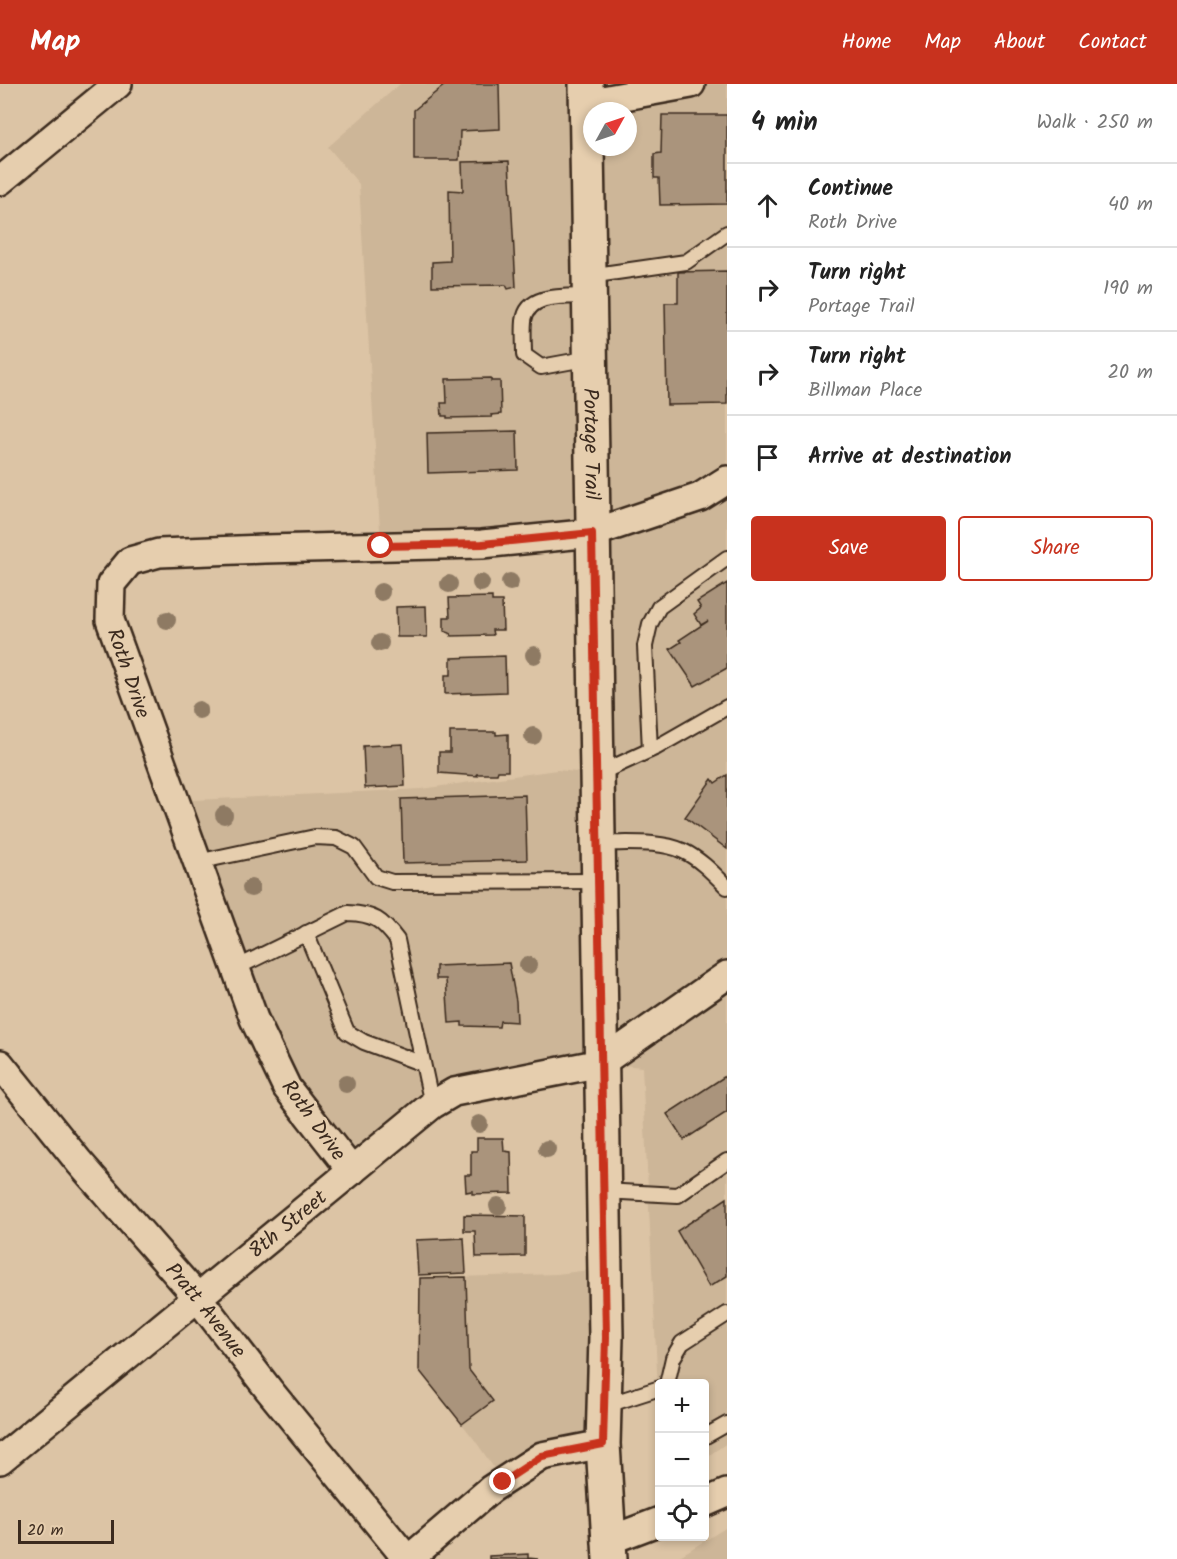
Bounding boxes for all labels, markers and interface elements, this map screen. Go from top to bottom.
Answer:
text: Map [30,20,81,65]
text: Home [842,26,891,59]
text: Map [924,26,961,59]
text: About [994,26,1045,59]
text: Contact [1078,26,1147,59]
north arrow [583,102,637,156]
text: 4 min [751,102,818,144]
text: Walk · 250 m [1037,107,1153,139]
text: Continue [808,172,893,207]
icon: ahead [751,189,784,222]
text: 40 m [1108,189,1153,221]
text: Roth Drive [808,207,897,239]
text: Turn right [808,256,906,291]
icon: right [751,273,784,306]
text: 190 m [1103,273,1153,305]
text: Portage Trail [808,291,915,323]
text: Turn right [808,340,906,375]
icon: right [751,357,784,390]
text: 20 m [1107,357,1153,389]
text: Billman Place [808,375,922,407]
street label: Portage Trail [573,388,608,500]
text: Arrive at destination [808,440,1011,475]
icon: arrive [751,441,784,474]
button: Save [751,516,946,581]
button: Share [958,516,1153,581]
route start [367,532,393,558]
street label: Roth Drive [97,624,159,724]
street label: Roth Drive [272,1073,354,1169]
street label: 8th Street [242,1182,336,1267]
street label: Pratt Avenue [156,1256,254,1366]
map controls [655,1379,709,1541]
button: + [655,1379,709,1433]
button: − [655,1433,709,1487]
route end [489,1468,515,1494]
button: locate [655,1487,709,1541]
scale bar [18,1517,114,1544]
text: 20 m [27,1518,63,1543]

